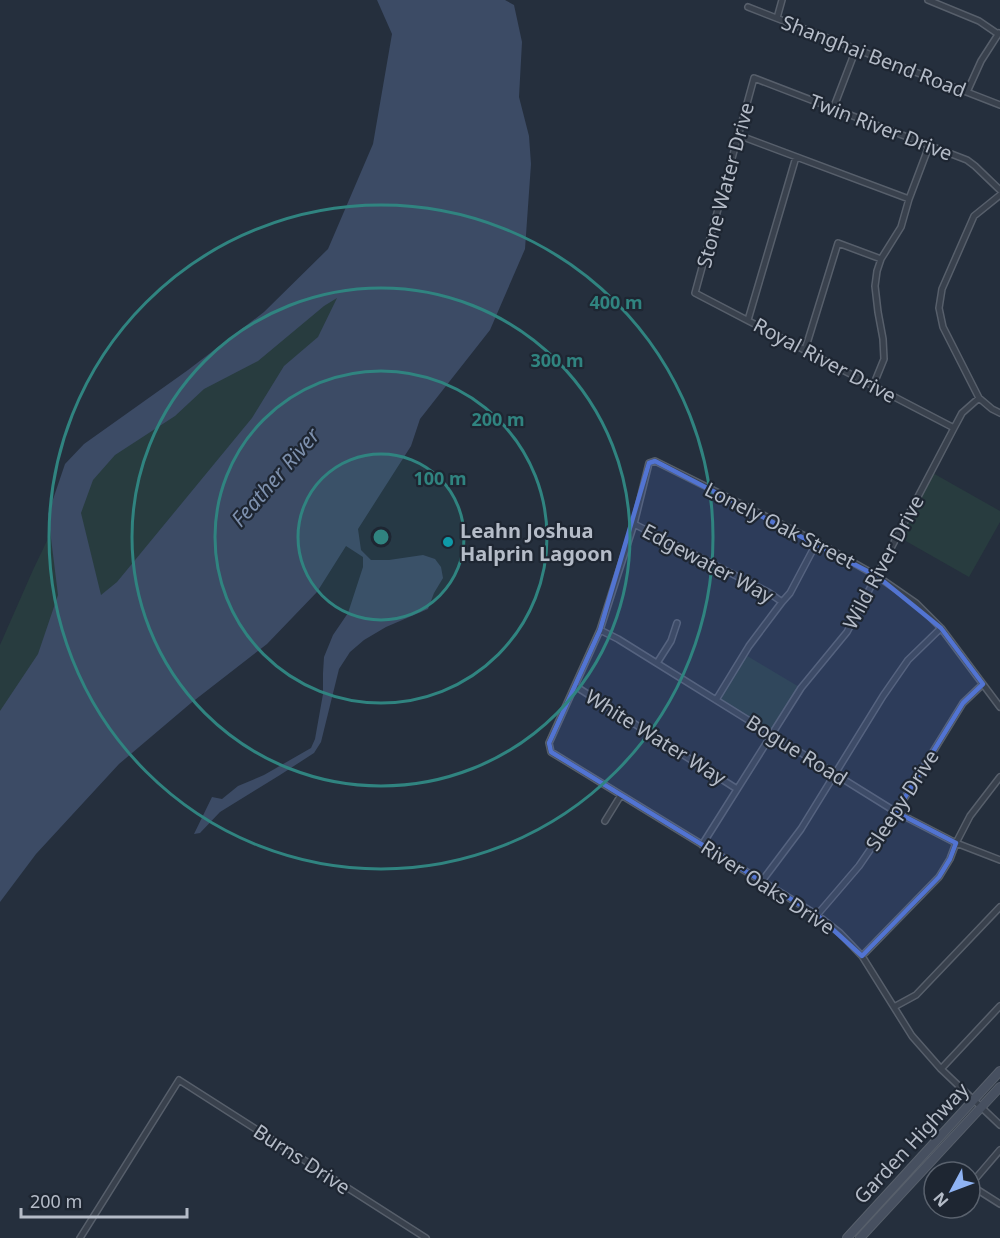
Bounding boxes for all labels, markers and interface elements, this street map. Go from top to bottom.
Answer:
street label: Shanghai Bend Road [778,8,970,104]
street label: Twin River Drive [806,87,956,167]
street label: Stone Water Drive [690,99,760,271]
text: 400 m [589,290,643,314]
street label: Royal River Drive [749,311,901,409]
text: 300 m [530,348,584,372]
text: 200 m [471,407,525,431]
water label: Feather River [224,421,327,532]
text: 100 m [413,466,467,490]
street label: Lonely Oak Street [700,475,860,575]
street label: Wild River Drive [836,490,930,634]
place label: Leahn Joshua Halprin Lagoon [460,517,613,567]
street label: Edgewater Way [638,517,779,609]
centre of rings [371,527,391,547]
marker: Leahn Joshua Halprin Lagoon [441,535,455,549]
street label: White Water Way [581,683,732,791]
street label: Bogue Road [741,708,853,792]
street label: Sleepy Drive [859,744,945,856]
street label: River Oaks Drive [696,834,840,940]
street label: Garden Highway [848,1076,975,1209]
street label: Burns Drive [248,1118,356,1200]
north arrow [922,1160,982,1220]
scale bar [21,1181,188,1219]
text: N [928,1188,953,1212]
text: 200 m [30,1189,82,1213]

